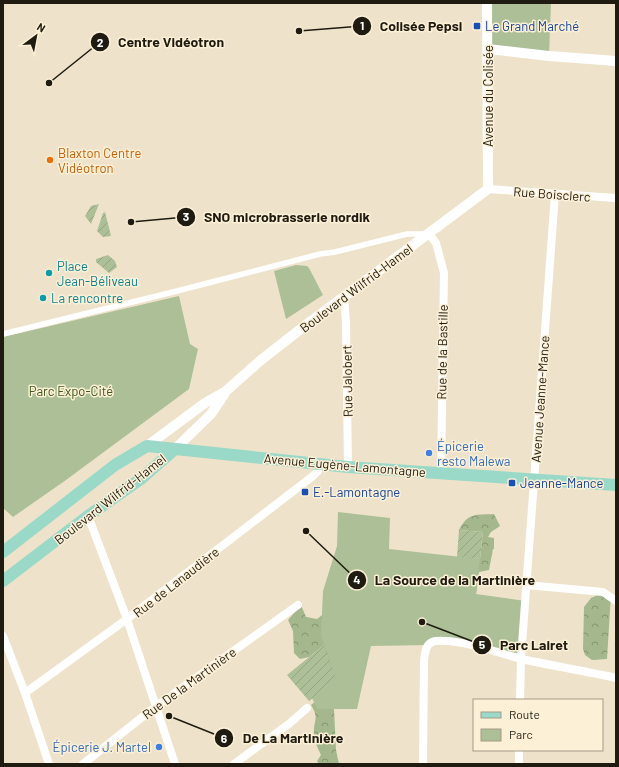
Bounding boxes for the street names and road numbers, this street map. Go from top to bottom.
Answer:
street label: Avenue du Colisée [480,45,496,147]
street label: Rue Boisclerc [513,183,591,205]
street label: Boulevard Wilfrid-Hamel [296,240,416,336]
street label: Rue de la Bastille [433,304,451,400]
street label: Avenue Jeanne-Mance [528,335,552,463]
street label: Rue Jalobert [338,345,356,417]
street label: Boulevard Wilfrid-Hamel [51,450,169,548]
street label: Avenue Eugène-Lamontagne [263,450,427,480]
street label: Rue de Lanaudière [130,543,222,621]
street label: Rue De la Martinière [139,644,239,722]

